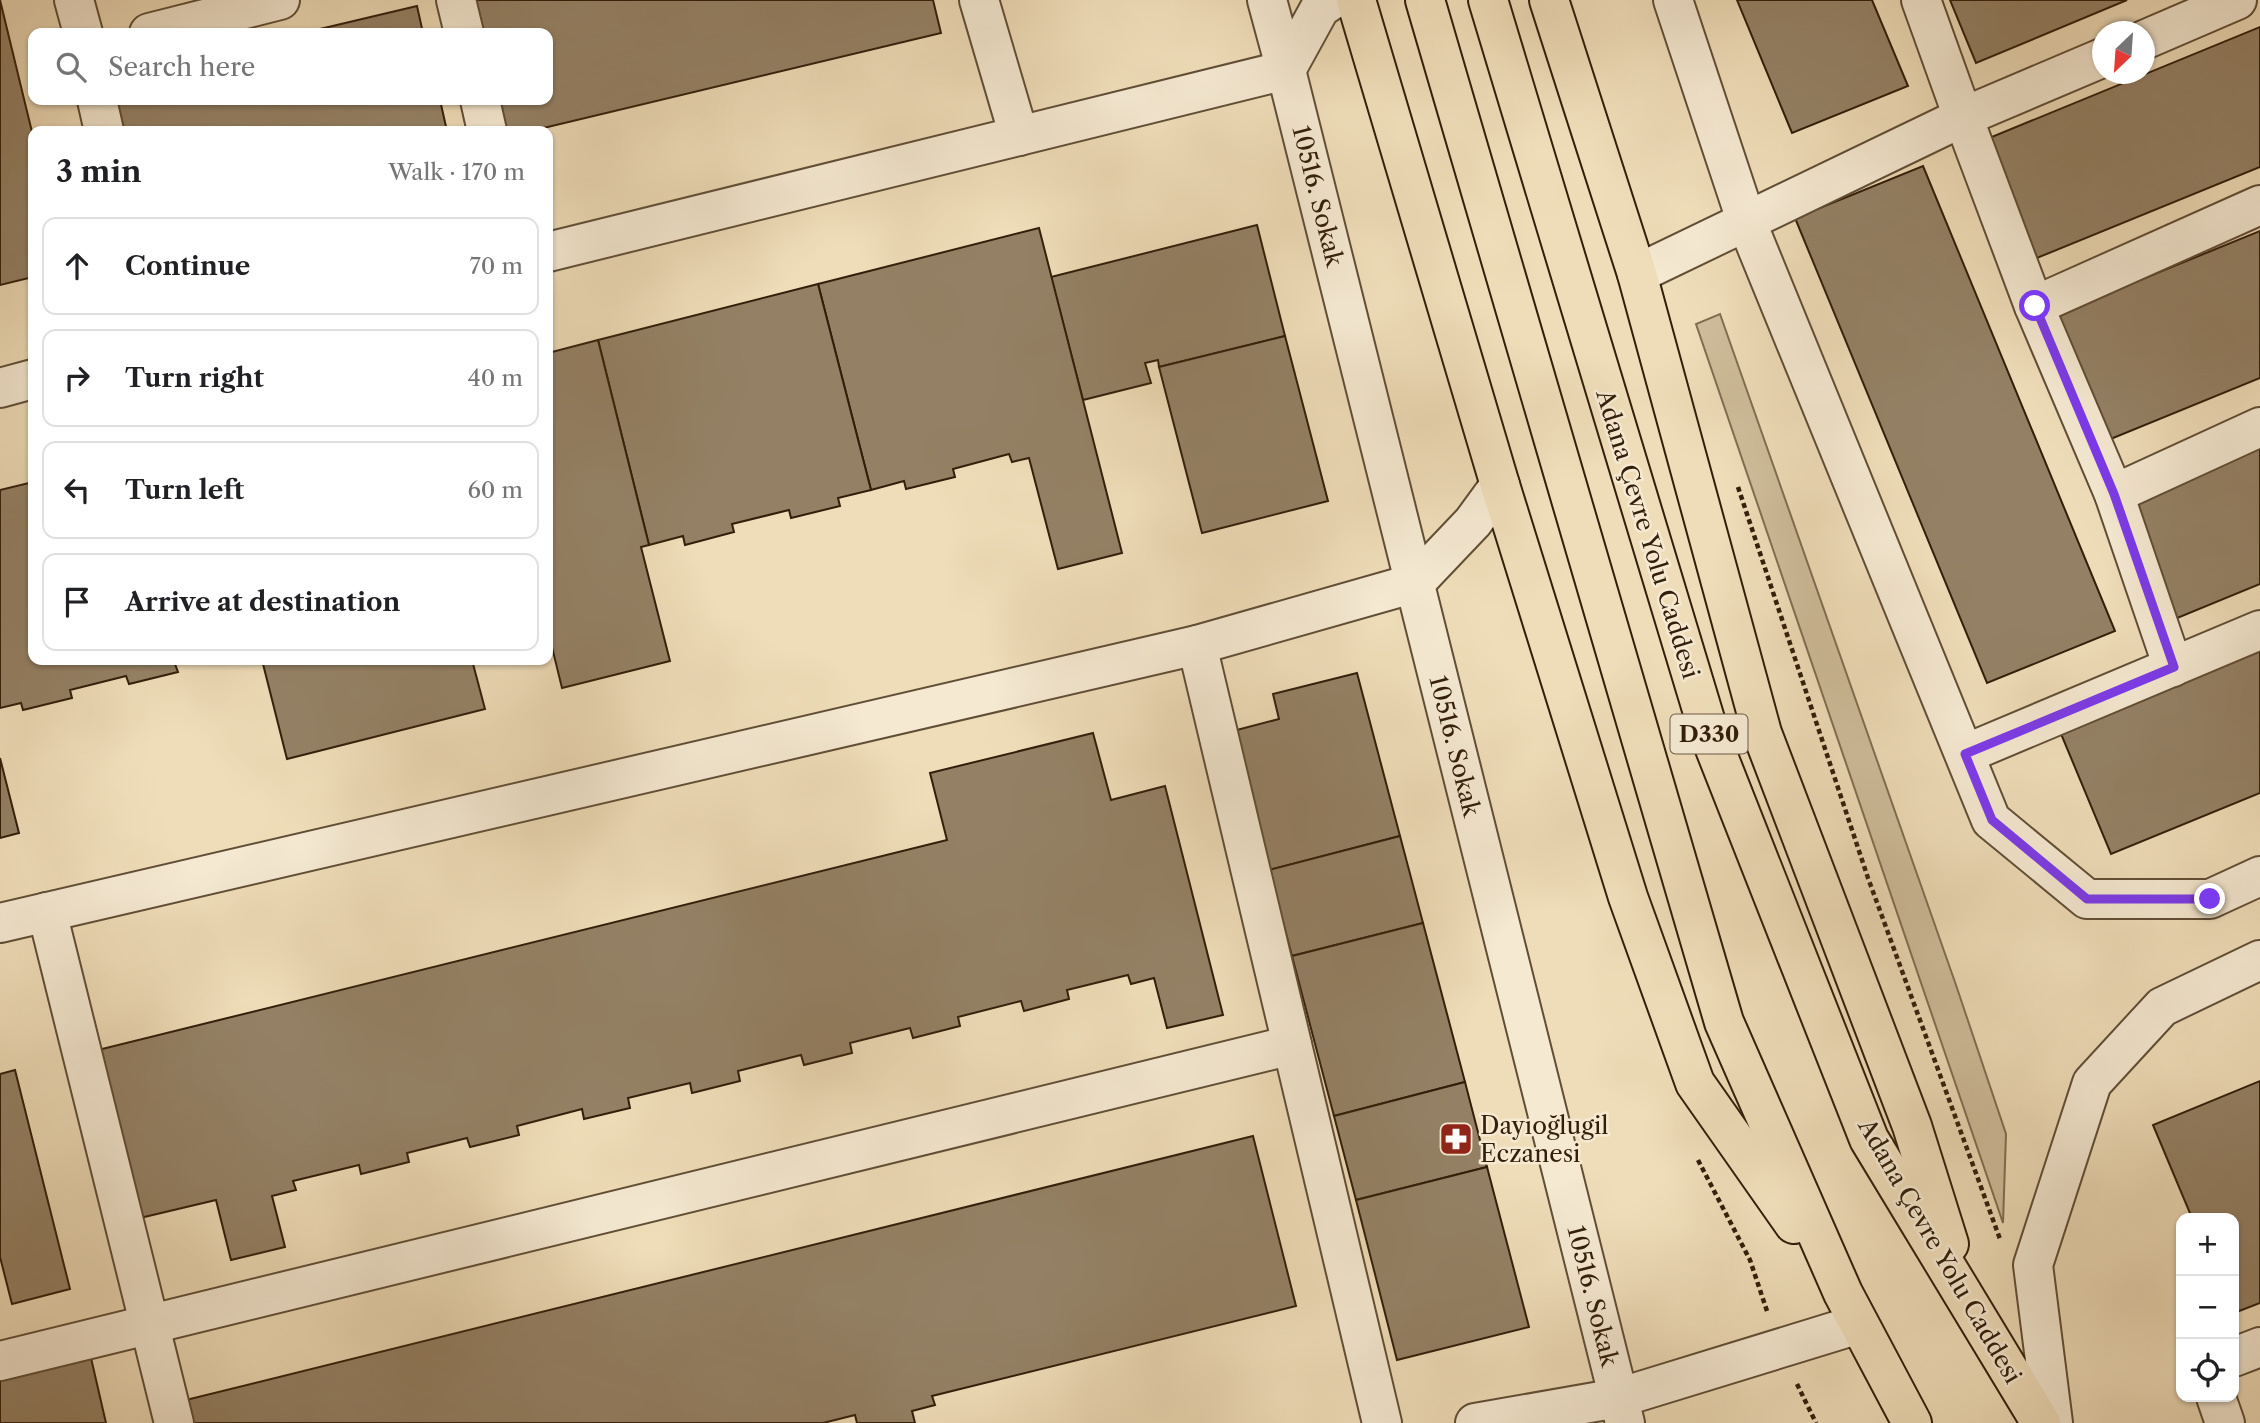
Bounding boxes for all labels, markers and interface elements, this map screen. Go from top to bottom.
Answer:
north arrow [2092,21,2155,84]
search box [28,28,553,105]
icon: search [52,48,90,86]
text: Search here [108,51,255,83]
street label: 10516. Sokak [1286,123,1350,271]
text: 3 min [56,153,142,190]
text: Walk · 170 m [388,158,525,186]
icon: ahead [58,247,96,285]
text: Continue [125,250,250,282]
text: 70 m [470,252,523,280]
route start [2019,290,2050,321]
icon: right [58,359,96,397]
text: Turn right [125,362,264,394]
text: 40 m [468,364,523,392]
street label: Adana Çevre Yolu Caddesi [1590,385,1706,682]
icon: left [58,471,96,509]
text: Turn left [125,474,244,506]
text: 60 m [467,476,523,504]
icon: arrive [58,583,96,621]
text: Arrive at destination [125,586,400,618]
street label: 10516. Sokak [1423,673,1487,821]
road number: D330 [1670,714,1748,754]
route end [2194,883,2225,914]
place label: Dayıoğlugil Eczanesi [1480,1111,1608,1168]
street label: Adana Çevre Yolu Caddesi [1852,1113,2028,1388]
pharmacy icon: Dayıoğlugil Eczanesi [1437,1120,1475,1158]
map controls [2176,1213,2239,1402]
button: + [2176,1213,2239,1276]
street label: 10516. Sokak [1561,1223,1625,1371]
button: − [2176,1276,2239,1339]
button: locate [2176,1339,2239,1402]

